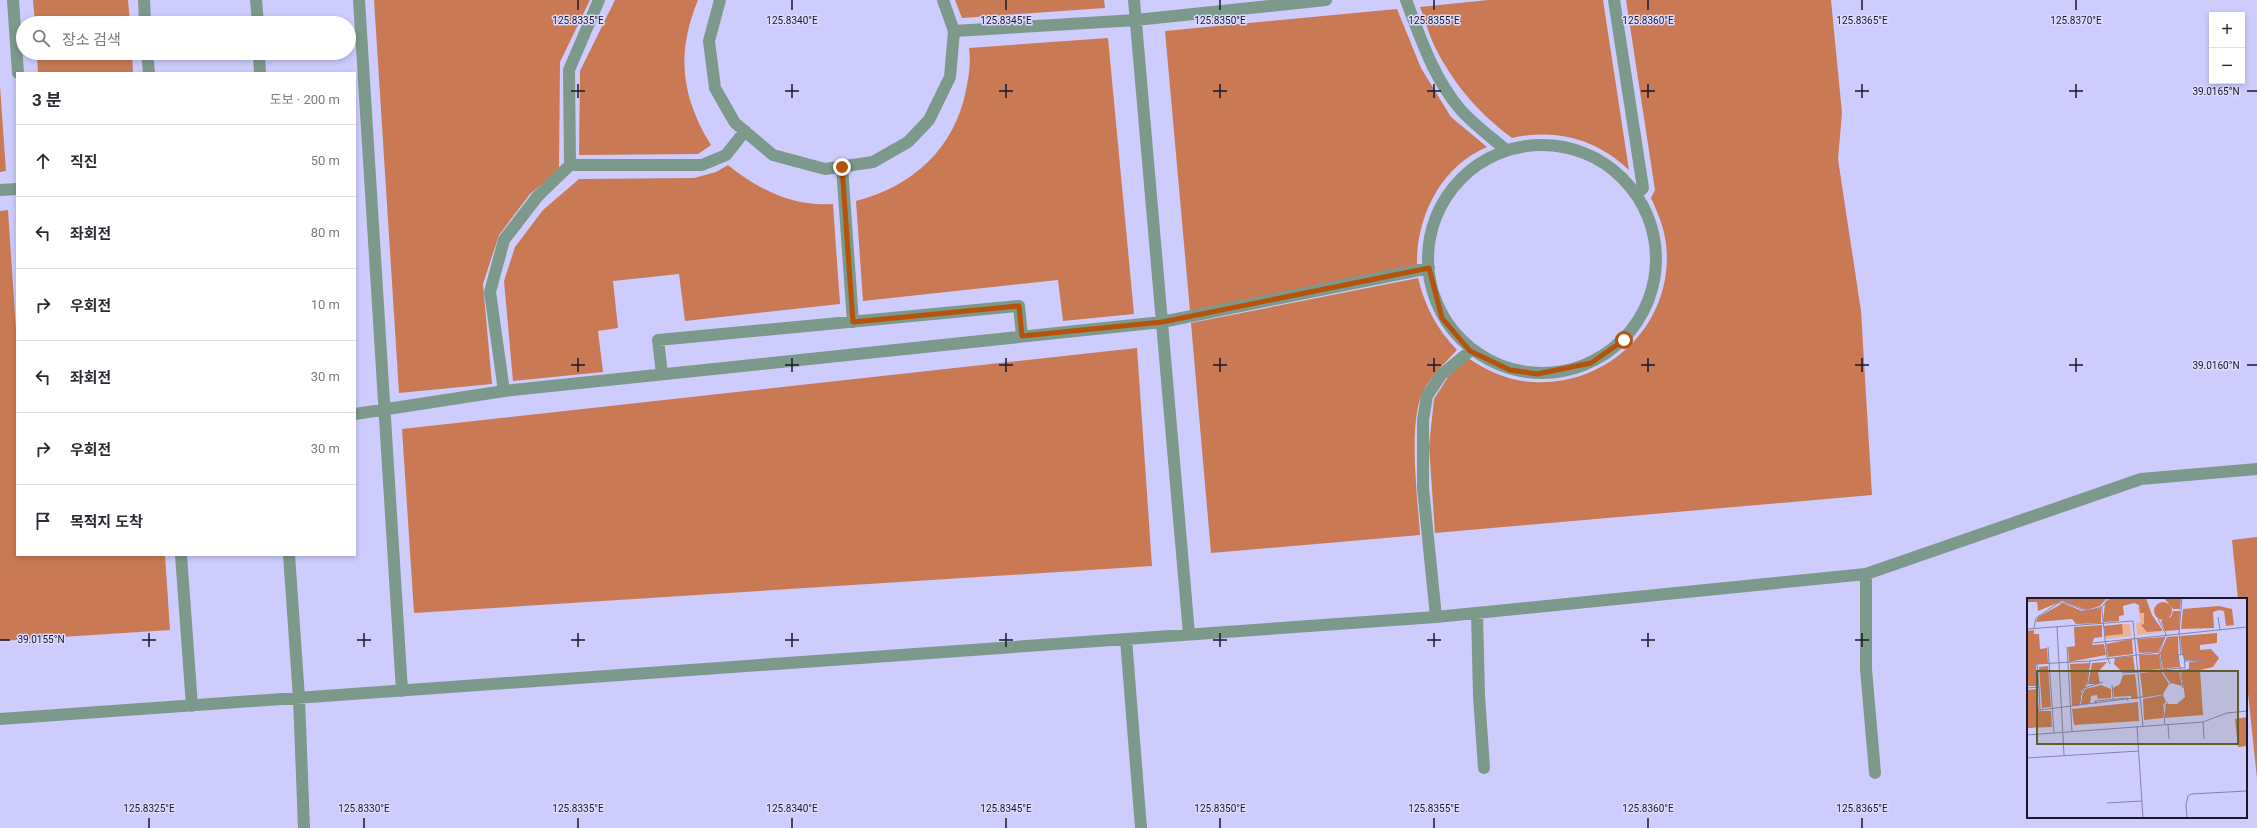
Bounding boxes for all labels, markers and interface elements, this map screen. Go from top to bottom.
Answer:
map controls [2209,12,2245,84]
button: + [2209,12,2245,48]
text: 125.8335°E [552,15,604,26]
text: 125.8340°E [766,15,818,26]
text: 125.8345°E [980,15,1032,26]
text: 125.8350°E [1194,15,1246,26]
text: 125.8355°E [1408,15,1460,26]
text: 125.8360°E [1622,15,1674,26]
text: 125.8365°E [1836,15,1888,26]
text: 125.8370°E [2050,15,2102,26]
search box [16,16,356,60]
icon: search [30,27,52,49]
text: 장소 검색 [62,31,121,49]
button: − [2209,48,2245,84]
text: 39.0165°N [2192,86,2240,97]
text: 3 분 [32,90,62,110]
text: 도보 · 200 m [270,92,340,107]
icon: ahead [32,150,54,172]
text: 직진 [70,153,98,171]
text: 50 m [311,153,340,168]
route end [833,158,851,176]
icon: left [32,222,54,244]
text: 좌회전 [70,225,111,243]
text: 80 m [311,225,340,240]
icon: right [32,294,54,316]
text: 우회전 [70,297,111,315]
text: 10 m [311,297,340,312]
route start [1615,331,1633,349]
text: 39.0160°N [2192,360,2240,371]
icon: left [32,366,54,388]
text: 좌회전 [70,369,111,387]
text: 30 m [311,369,340,384]
icon: right [32,438,54,460]
text: 우회전 [70,441,111,459]
text: 30 m [311,441,340,456]
icon: arrive [32,510,54,532]
text: 목적지 도착 [70,513,143,531]
inset map [2027,598,2247,818]
text: 39.0155°N [17,634,65,645]
text: 125.8325°E [123,803,175,814]
text: 125.8330°E [338,803,390,814]
text: 125.8335°E [552,803,604,814]
text: 125.8340°E [766,803,818,814]
text: 125.8345°E [980,803,1032,814]
text: 125.8350°E [1194,803,1246,814]
text: 125.8355°E [1408,803,1460,814]
text: 125.8360°E [1622,803,1674,814]
text: 125.8365°E [1836,803,1888,814]

